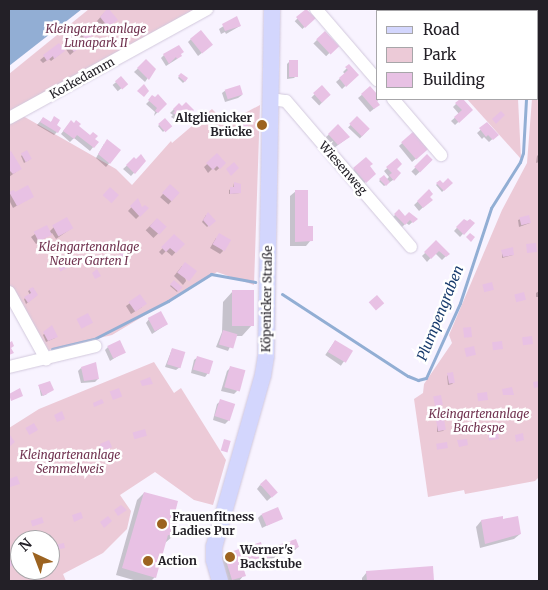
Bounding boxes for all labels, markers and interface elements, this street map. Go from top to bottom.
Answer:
legend [376,10,538,100]
text: Road [423,20,459,39]
park label: Kleingartenanlage Lunapark II [46,22,146,50]
text: Park [423,45,456,64]
street label: Korkedamm [47,54,117,102]
text: Building [423,70,485,89]
place label: Altglienicker Brücke [175,111,252,139]
marker: Altglienicker Brücke [256,119,268,131]
street label: Wiesenweg [316,138,370,198]
park label: Kleingartenanlage Neuer Garten I [39,240,139,268]
street label: Köpenicker Straße [259,246,275,352]
water label: Plumpengraben [413,263,467,363]
park label: Kleingartenanlage Bachespe [429,407,529,435]
park label: Kleingartenanlage Semmelweis [20,448,120,476]
place label: Frauenfitness Ladies Pur [172,510,254,538]
marker: Frauenfitness Ladies Pur [156,518,168,530]
north arrow [10,530,60,580]
text: N [15,534,36,555]
place label: Werner's Backstube [240,543,302,571]
marker: Werner's Backstube [224,551,236,563]
place label: Action [158,554,197,568]
marker: Action [142,555,154,567]

